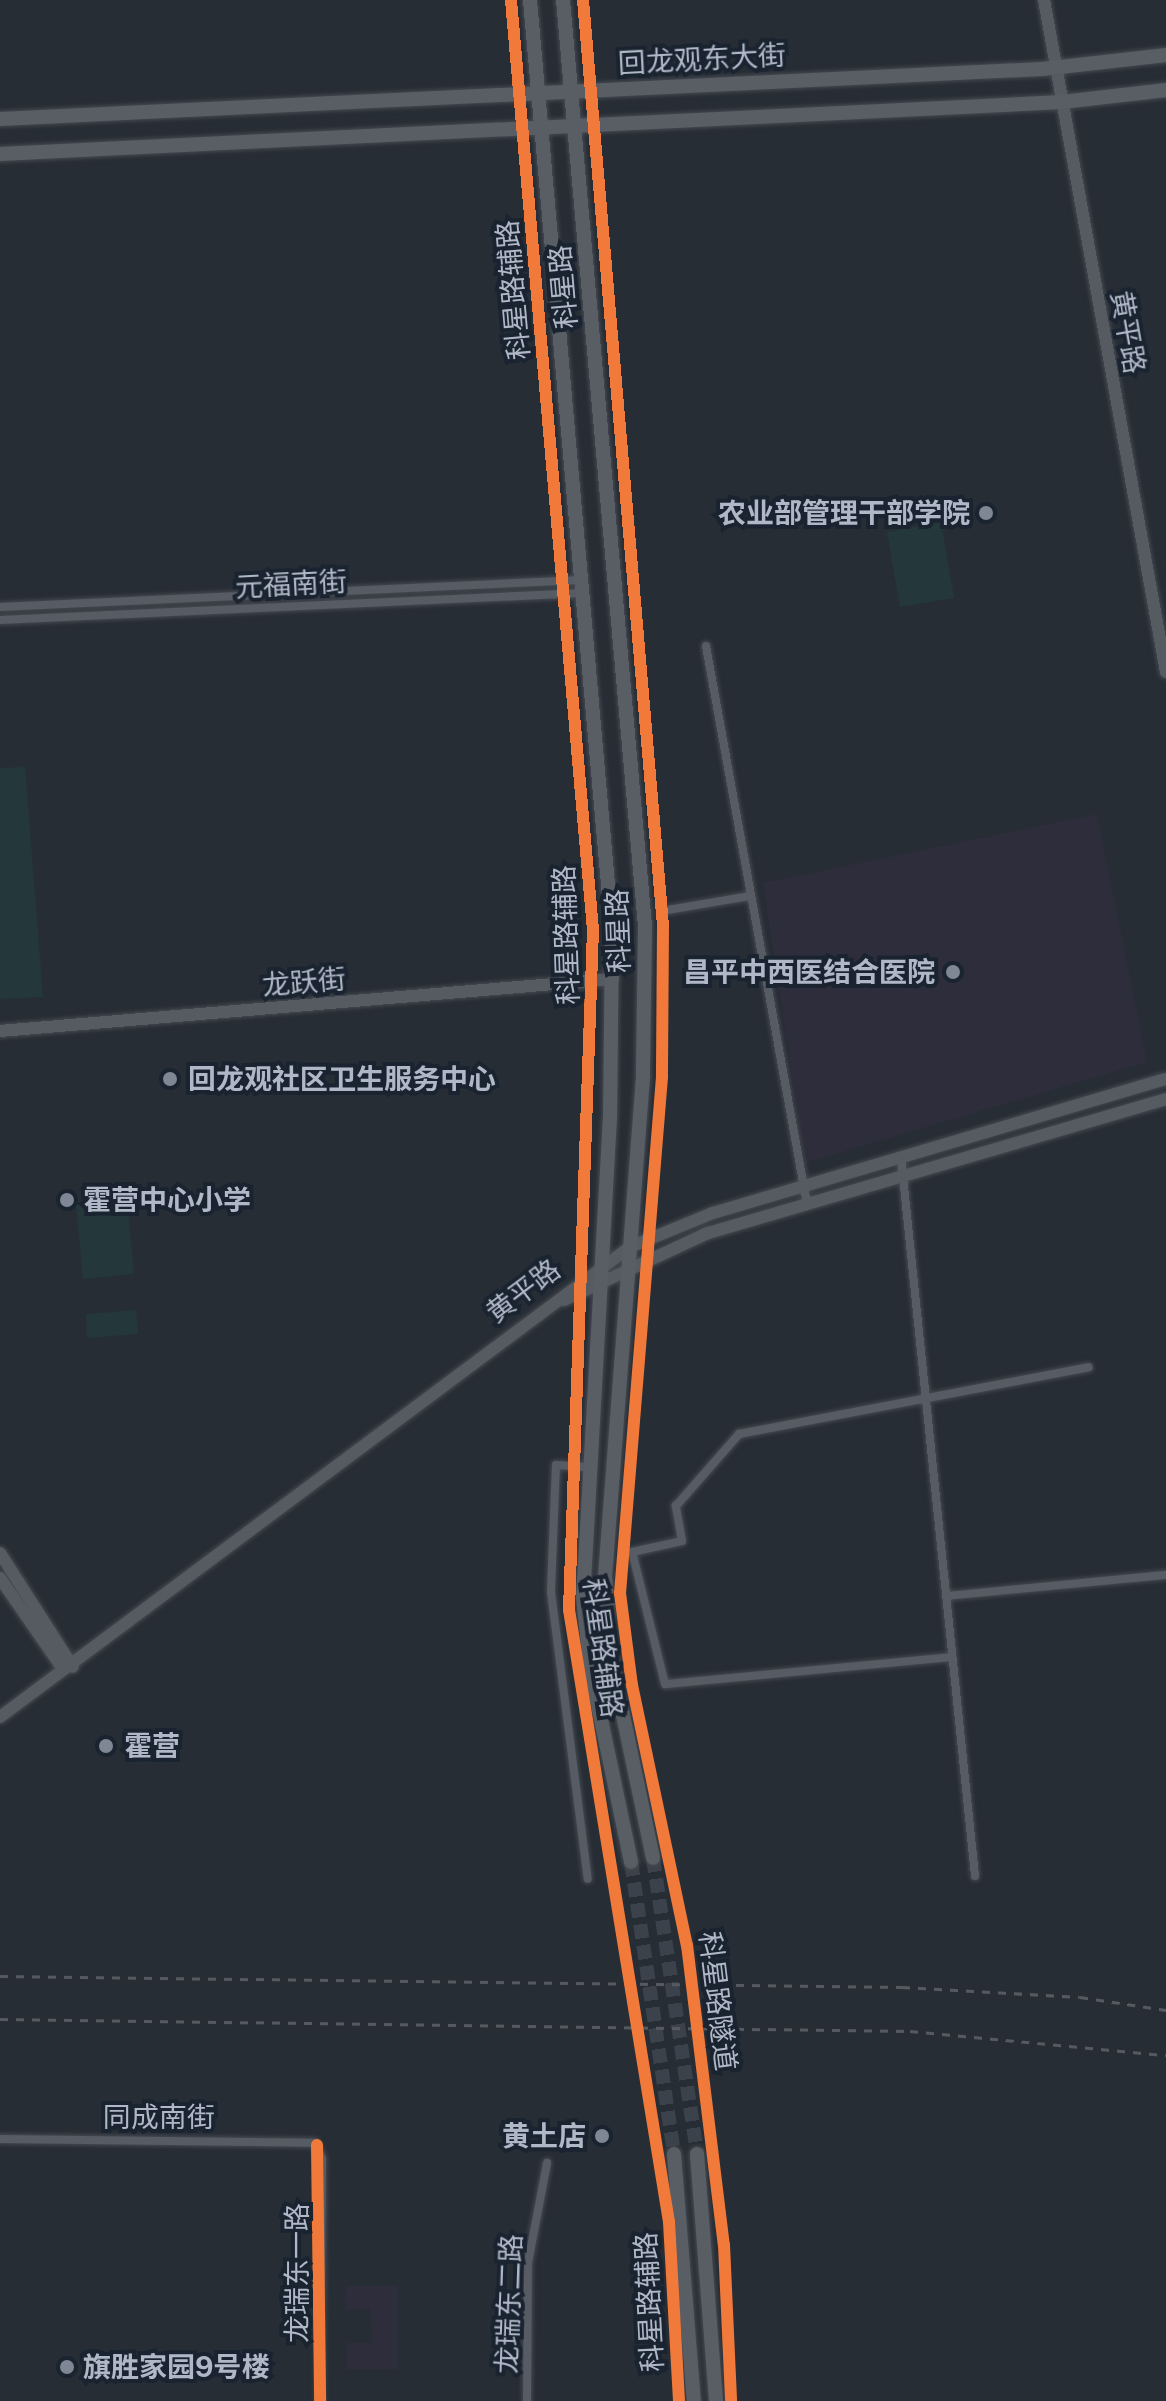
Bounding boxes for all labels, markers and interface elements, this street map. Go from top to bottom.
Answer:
street label: 回龙观东大街 [617,38,787,80]
street label: 科星路辅路 [490,219,536,361]
street label: 科星路 [543,244,583,330]
street label: 黄平路 [1104,288,1152,376]
place label: 农业部管理干部学院 [718,496,970,530]
marker: 农业部管理干部学院 [977,504,995,522]
street label: 元福南街 [234,564,348,604]
street label: 科星路辅路 [547,864,585,1006]
street label: 科星路 [600,888,636,974]
place label: 昌平中西医结合医院 [683,955,935,989]
marker: 昌平中西医结合医院 [942,961,964,983]
street label: 龙跃街 [261,962,347,1002]
place label: 回龙观社区卫生服务中心 [188,1062,496,1096]
marker: 回龙观社区卫生服务中心 [159,1068,181,1090]
place label: 霍营中心小学 [83,1183,251,1217]
marker: 霍营中心小学 [58,1191,76,1209]
street label: 黄平路 [479,1252,567,1330]
street label: 科星路辅路 [577,1576,629,1720]
place label: 霍营 [124,1729,180,1763]
marker: 霍营 [95,1735,117,1757]
street label: 科星路隧道 [693,1929,743,2073]
street label: 同成南街 [103,2100,215,2134]
place label: 黄土店 [502,2119,586,2153]
marker: 黄土店 [593,2127,611,2145]
street label: 龙瑞东一路 [280,2203,314,2343]
street label: 科星路辅路 [629,2231,669,2373]
street label: 龙瑞东二路 [490,2233,528,2375]
place label: 旗胜家园9号楼 [83,2350,269,2384]
marker: 旗胜家园9号楼 [58,2358,76,2376]

